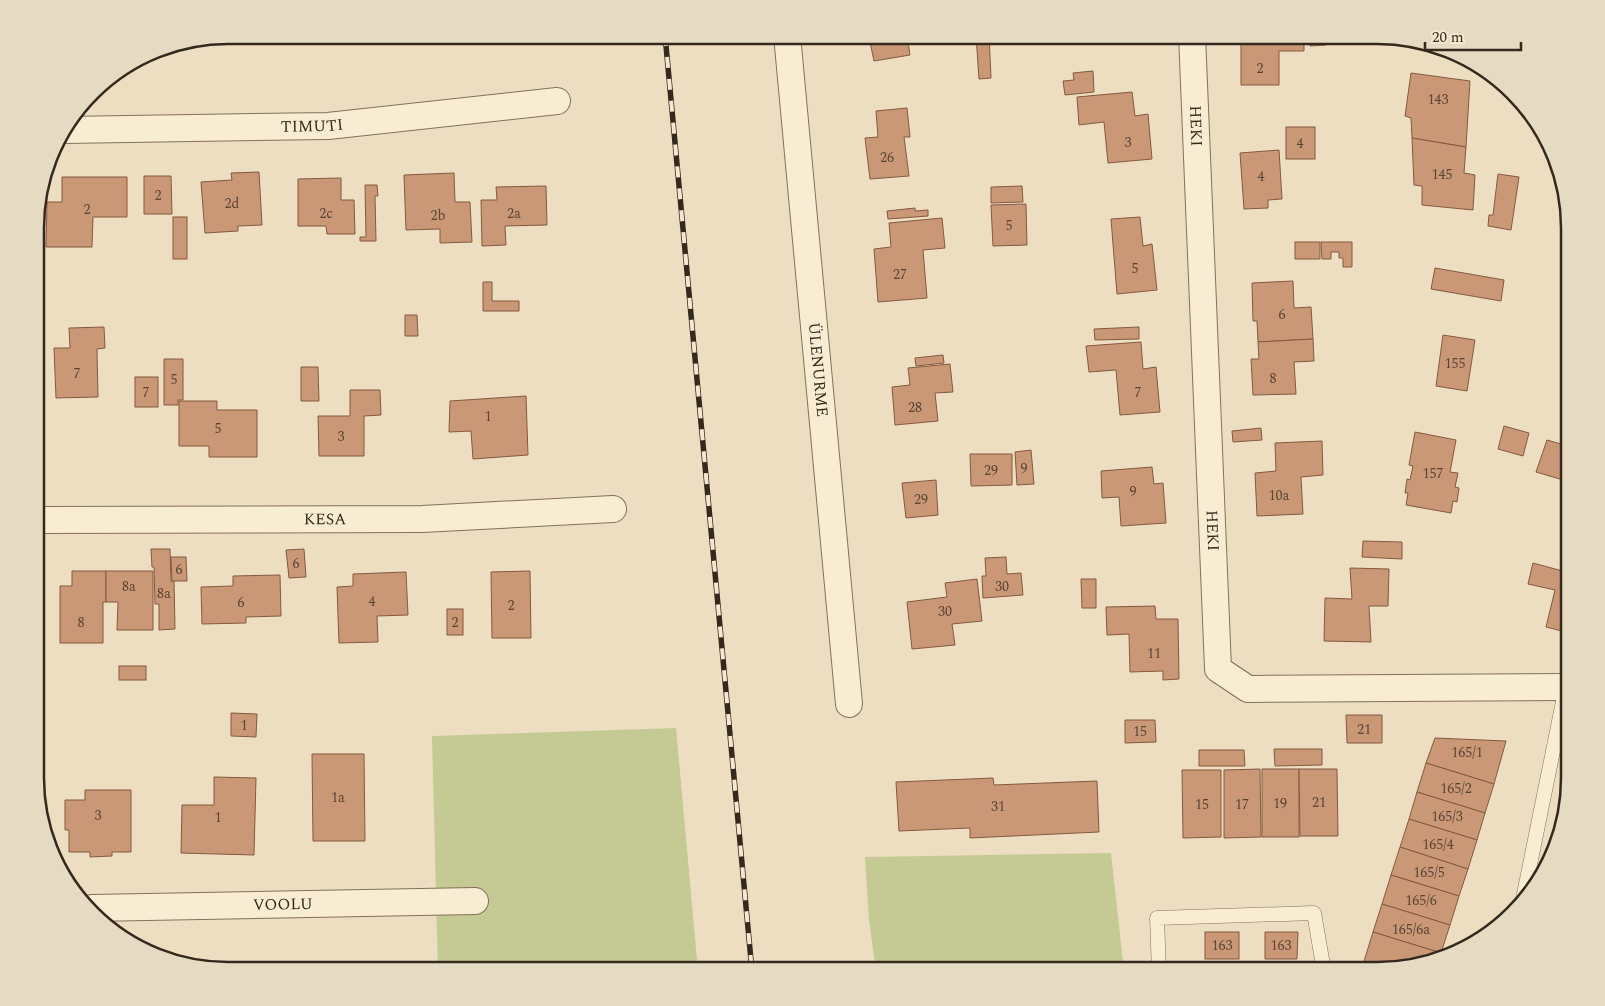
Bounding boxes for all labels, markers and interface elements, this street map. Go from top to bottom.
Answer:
scale bar [1425,20,1521,52]
text: 20 m [1432,26,1464,49]
house number: 2 [1257,58,1264,79]
house number: 143 [1428,89,1449,110]
street label: HEKI [1183,105,1209,147]
street label: TIMUTI [281,112,344,139]
house number: 3 [1125,132,1132,153]
house number: 4 [1297,133,1304,154]
house number: 26 [880,147,894,168]
house number: 145 [1432,164,1453,185]
house number: 4 [1258,166,1265,187]
house number: 2 [155,185,162,206]
house number: 2d [225,193,240,214]
house number: 2 [84,199,91,220]
house number: 2c [319,203,333,224]
house number: 2a [507,203,521,224]
house number: 2b [431,205,446,226]
house number: 5 [1006,215,1013,236]
house number: 5 [1132,258,1139,279]
house number: 27 [893,264,907,285]
house number: 6 [1279,304,1286,325]
street label: ÜLENURME [802,321,834,418]
house number: 155 [1445,353,1466,374]
house number: 7 [74,363,81,384]
house number: 8 [1270,368,1277,389]
house number: 5 [171,369,178,390]
house number: 7 [143,382,150,403]
house number: 7 [1135,382,1142,403]
house number: 28 [908,397,922,418]
house number: 1 [485,406,492,427]
house number: 5 [215,418,222,439]
house number: 3 [338,426,345,447]
house number: 9 [1021,458,1028,479]
house number: 29 [984,460,998,481]
house number: 157 [1423,463,1444,484]
house number: 9 [1130,481,1137,502]
house number: 10a [1269,485,1290,506]
house number: 29 [914,489,928,510]
street label: KESA [304,507,346,531]
street label: HEKI [1199,510,1225,552]
house number: 6 [293,553,300,574]
house number: 6 [176,559,183,580]
house number: 8a [122,576,136,597]
house number: 30 [995,576,1009,597]
house number: 8a [157,583,171,604]
house number: 4 [369,591,376,612]
house number: 6 [238,592,245,613]
house number: 2 [508,595,515,616]
house number: 30 [938,601,952,622]
house number: 8 [78,612,85,633]
house number: 2 [452,612,459,633]
house number: 11 [1147,643,1161,664]
house number: 1 [241,715,248,736]
house number: 21 [1357,719,1371,740]
house number: 15 [1133,721,1147,742]
house number: 165/1 [1451,742,1483,763]
house number: 165/2 [1440,778,1472,799]
house number: 1a [331,787,345,808]
house number: 21 [1312,792,1326,813]
house number: 19 [1273,793,1287,814]
house number: 15 [1195,794,1209,815]
house number: 17 [1235,794,1249,815]
house number: 31 [991,796,1005,817]
house number: 3 [95,805,102,826]
house number: 165/3 [1431,806,1463,827]
house number: 1 [215,807,222,828]
house number: 165/4 [1422,834,1454,855]
house number: 165/5 [1413,862,1445,883]
house number: 165/6 [1405,890,1437,911]
street label: VOOLU [253,892,313,917]
house number: 165/6a [1392,919,1430,940]
house number: 163 [1212,935,1233,956]
house number: 163 [1271,935,1292,956]

